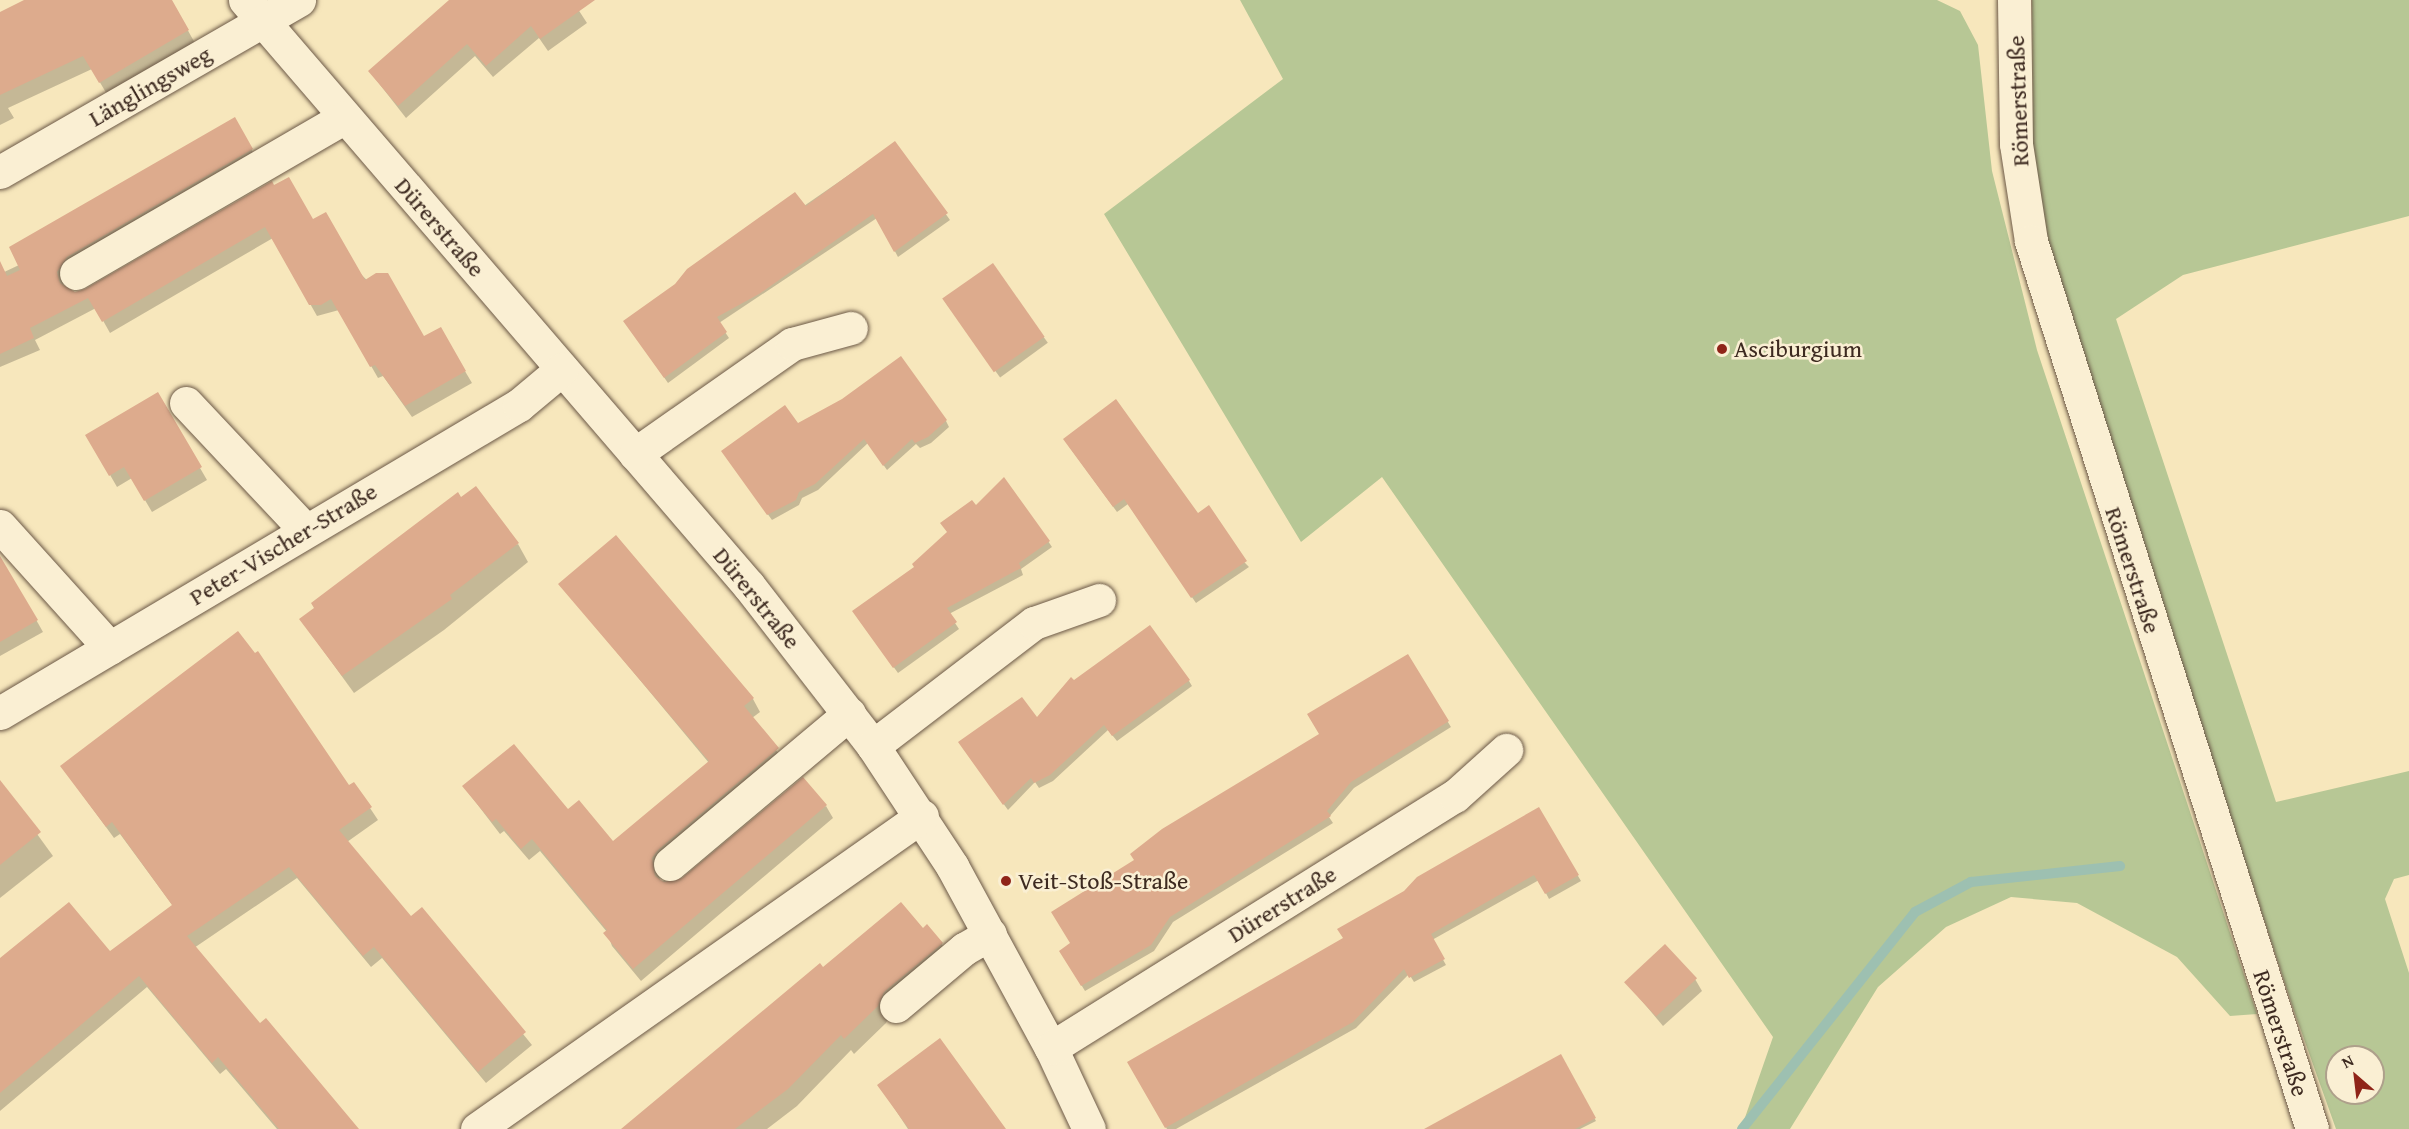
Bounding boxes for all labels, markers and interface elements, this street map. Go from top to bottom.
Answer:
street label: Römerstraße [2001,35,2035,167]
street label: Länglingsweg [84,39,216,133]
street label: Dürerstraße [389,171,491,283]
place label: Asciburgium [1734,335,1862,363]
marker: Asciburgium [1715,342,1729,356]
street label: Peter-Vischer-Straße [184,477,382,611]
street label: Römerstraße [2099,503,2167,637]
street label: Dürerstraße [707,541,807,655]
street label: Dürerstraße [1222,859,1342,949]
place label: Veit-Stoß-Straße [1018,867,1188,895]
marker: Veit-Stoß-Straße [999,874,1013,888]
street label: Römerstraße [2247,966,2315,1100]
north arrow [2325,1045,2385,1105]
text: N [2337,1048,2358,1074]

